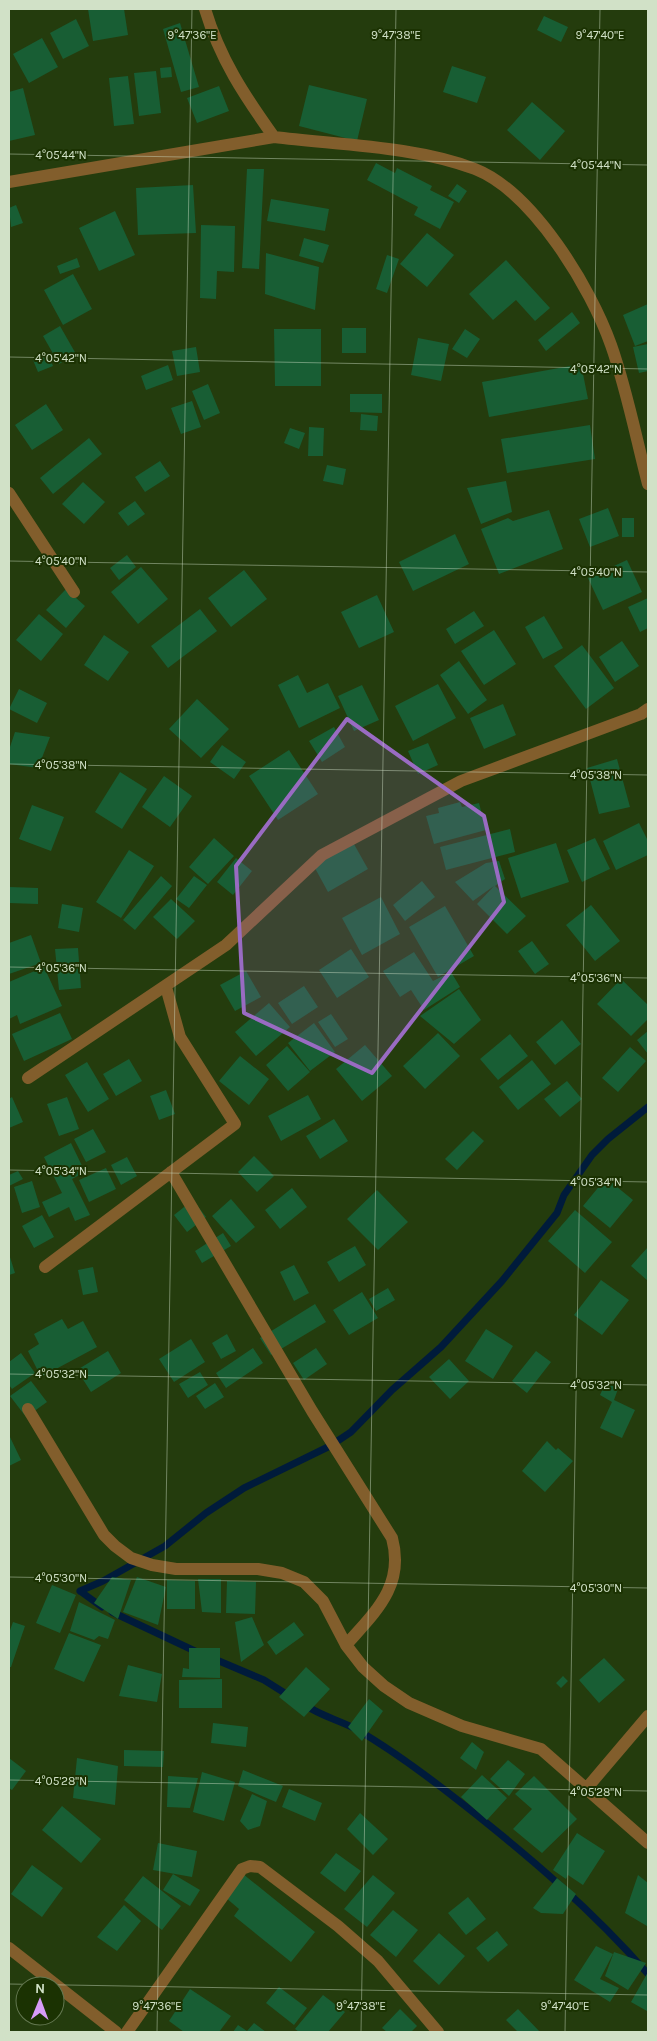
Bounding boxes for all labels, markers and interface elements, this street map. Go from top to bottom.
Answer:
text: 9°47'36"E [167,28,217,42]
text: 9°47'38"E [371,28,421,42]
text: 9°47'40"E [575,28,625,42]
text: 4°05'44"N [35,148,87,162]
text: 4°05'44"N [570,158,622,172]
text: 4°05'42"N [35,351,87,365]
text: 4°05'42"N [570,362,622,376]
text: 4°05'40"N [35,554,87,568]
text: 4°05'40"N [570,565,622,579]
text: 4°05'38"N [35,758,87,772]
text: 4°05'38"N [570,768,622,782]
text: 4°05'36"N [35,961,87,975]
text: 4°05'36"N [570,971,622,985]
text: 4°05'34"N [35,1164,87,1178]
text: 4°05'34"N [570,1175,622,1189]
text: 4°05'32"N [35,1367,87,1381]
text: 4°05'32"N [570,1378,622,1392]
text: 4°05'30"N [35,1571,87,1585]
text: 4°05'30"N [570,1581,622,1595]
text: 4°05'28"N [35,1774,87,1788]
text: 4°05'28"N [570,1785,622,1799]
north arrow [15,1976,65,2026]
text: N [35,1980,45,1997]
text: 9°47'36"E [132,1999,182,2013]
text: 9°47'38"E [336,1999,386,2013]
text: 9°47'40"E [540,1999,590,2013]

